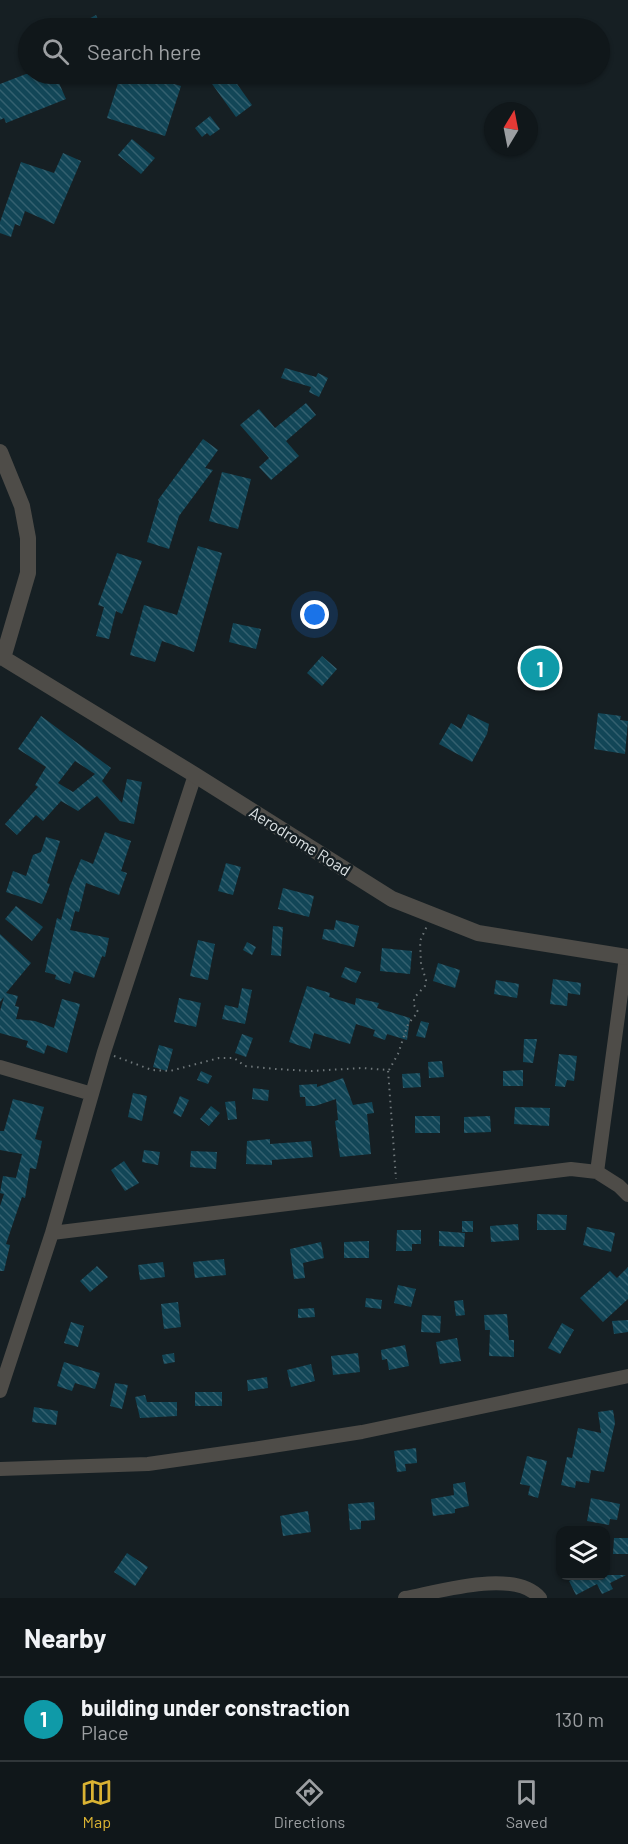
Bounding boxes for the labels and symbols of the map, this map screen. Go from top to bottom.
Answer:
north arrow [484,102,538,156]
your location [300,600,329,629]
pin: 1 [520,646,560,690]
street label: Aerodrome Road [246,802,354,879]

